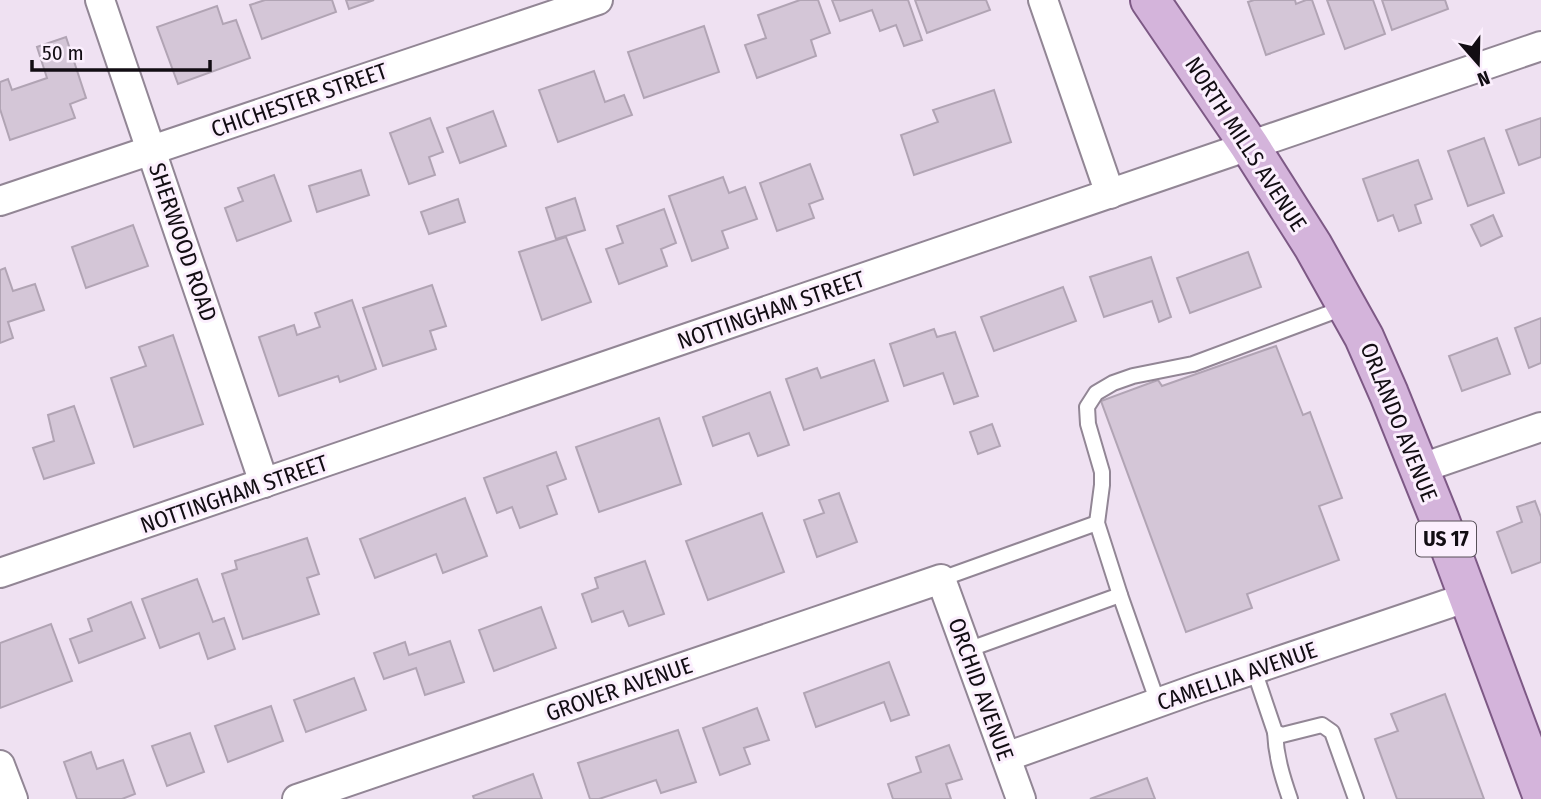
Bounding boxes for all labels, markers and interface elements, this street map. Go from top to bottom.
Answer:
scale bar [32,28,210,72]
north arrow [1443,28,1513,98]
text: 50 m [42,40,84,66]
street label: NORTH MILLS AVENUE [1179,52,1313,236]
street label: CHICHESTER STREET [207,57,391,143]
text: N [1474,66,1493,91]
street label: SHERWOOD ROAD [143,159,223,325]
street label: NOTTINGHAM STREET [674,265,869,355]
street label: ORLANDO AVENUE [1354,338,1444,506]
street label: NOTTINGHAM STREET [137,449,332,539]
road number: US 17 [1416,522,1476,556]
street label: ORCHID AVENUE [942,614,1020,764]
street label: CAMELLIA AVENUE [1153,636,1321,716]
street label: GROVER AVENUE [542,651,696,727]

